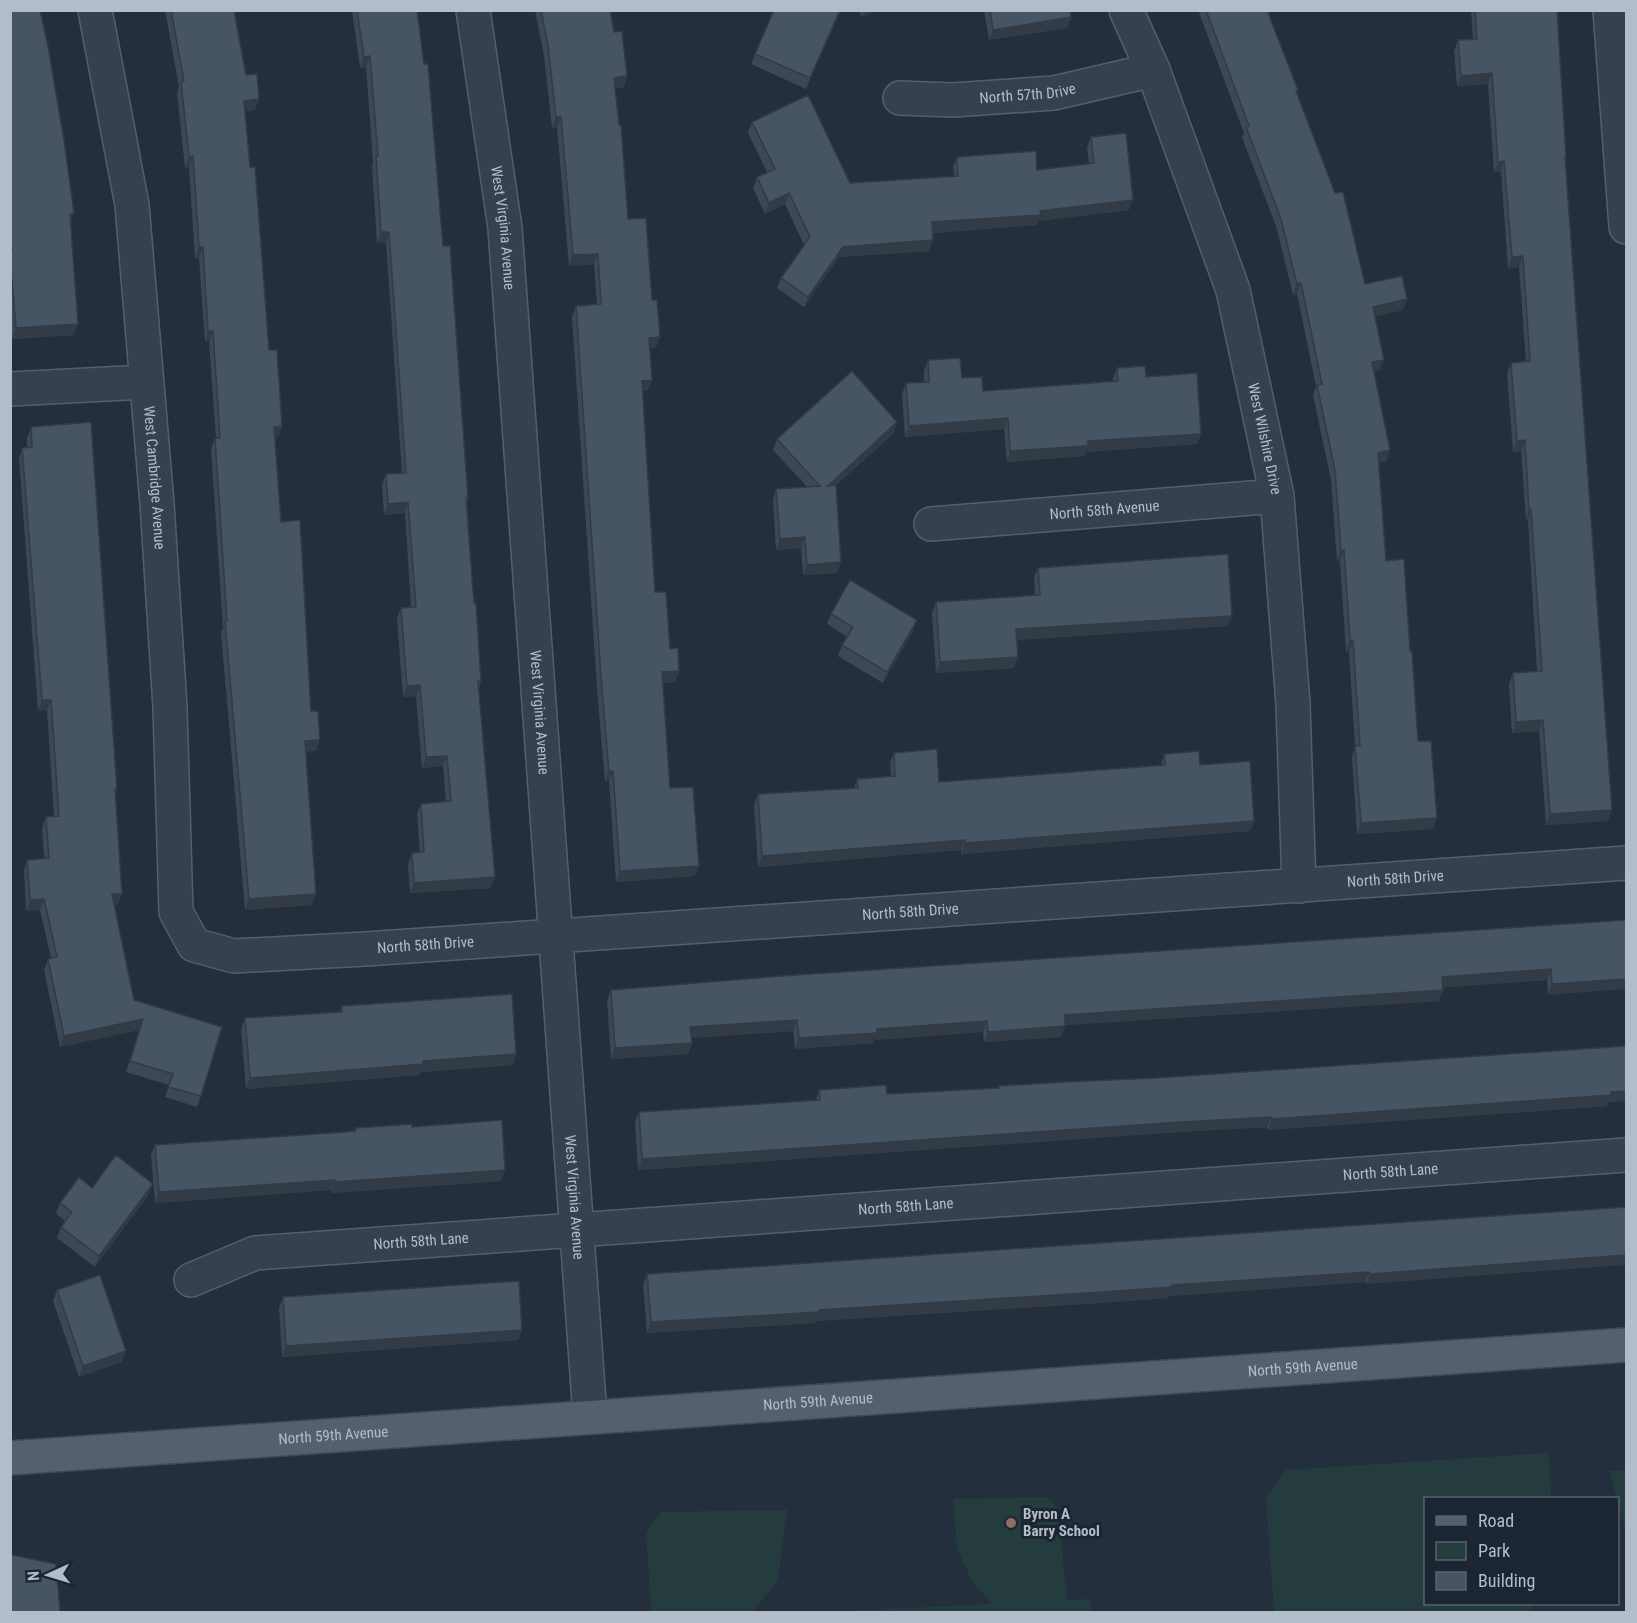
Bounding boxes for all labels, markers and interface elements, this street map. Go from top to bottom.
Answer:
street label: North 57th Drive [979,79,1078,107]
street label: West Virginia Avenue [487,165,518,291]
street label: West Wilshire Drive [1244,381,1285,496]
street label: West Cambridge Avenue [140,405,169,550]
street label: North 58th Avenue [1049,497,1160,523]
street label: West Virginia Avenue [526,650,553,775]
street label: North 58th Drive [1346,866,1444,891]
street label: North 58th Drive [862,900,959,924]
street label: North 58th Drive [377,933,474,957]
street label: West Virginia Avenue [561,1134,588,1260]
street label: North 58th Lane [1342,1159,1439,1184]
street label: North 58th Lane [858,1194,954,1219]
street label: North 58th Lane [373,1229,469,1254]
street label: North 59th Avenue [1247,1355,1358,1380]
street label: North 59th Avenue [762,1389,874,1414]
street label: North 59th Avenue [278,1423,389,1448]
legend [1424,1497,1619,1605]
place label: Byron A Barry School [1023,1505,1100,1540]
text: Road [1478,1510,1514,1531]
marker: Byron A Barry School [1004,1516,1018,1530]
text: Park [1478,1540,1510,1561]
north arrow [18,1545,78,1605]
text: N [24,1570,43,1582]
text: Building [1478,1570,1535,1591]

